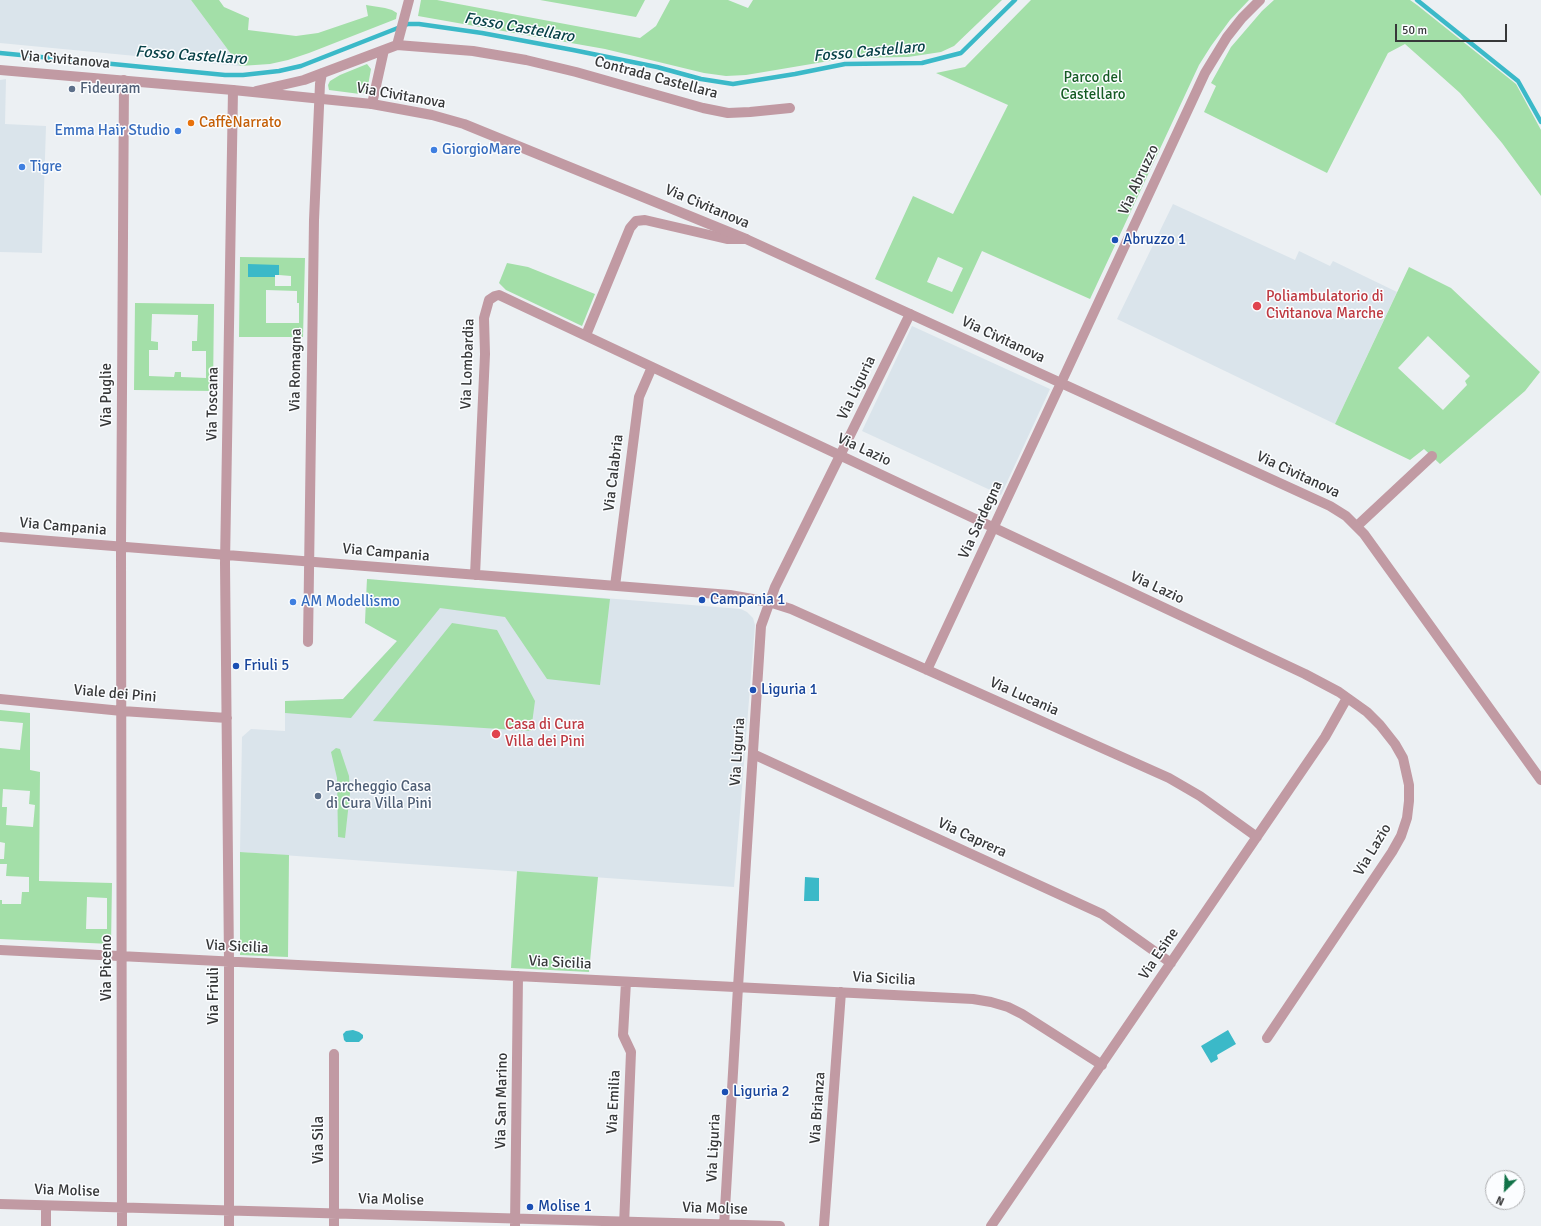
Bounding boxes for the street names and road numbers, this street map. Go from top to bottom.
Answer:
street label: Via Civitanova [19,47,111,73]
street label: Contrada Castellara [592,53,720,103]
street label: Via Civitanova [355,79,447,113]
street label: Via Abruzzo [1115,142,1163,218]
street label: Via Civitanova [662,181,752,233]
street label: Via Civitanova [958,313,1048,367]
street label: Via Lombardia [457,318,479,410]
street label: Via Romagna [286,328,306,412]
street label: Via Liguria [834,353,880,423]
street label: Via Puglie [98,363,116,427]
street label: Via Toscana [203,367,223,441]
street label: Via Lazio [834,430,894,470]
street label: Via Calabria [600,433,628,513]
street label: Via Civitanova [1253,448,1343,502]
street label: Via Sardegna [955,478,1007,562]
street label: Via Campania [19,514,107,540]
street label: Via Campania [342,540,430,566]
street label: Via Lazio [1127,568,1187,608]
street label: Via Lucania [987,674,1061,720]
street label: Viale dei Pini [73,681,157,707]
street label: Via Liguria [727,717,749,787]
street label: Via Caprera [935,814,1009,862]
street label: Via Lazio [1350,821,1396,879]
street label: Via Esine [1135,925,1183,983]
street label: Via Piceno [98,935,116,1001]
street label: Via Sicilia [205,936,269,958]
street label: Via Sicilia [528,952,592,974]
street label: Via Friuli [205,967,223,1025]
street label: Via Sicilia [852,968,916,990]
street label: Via San Marino [492,1053,512,1149]
street label: Via Emilia [603,1070,625,1134]
street label: Via Brianza [806,1071,830,1145]
street label: Via Liguria [703,1113,725,1183]
street label: Via Sila [310,1116,328,1164]
street label: Via Molise [34,1181,100,1201]
street label: Via Molise [358,1190,424,1210]
street label: Via Molise [682,1199,748,1219]

